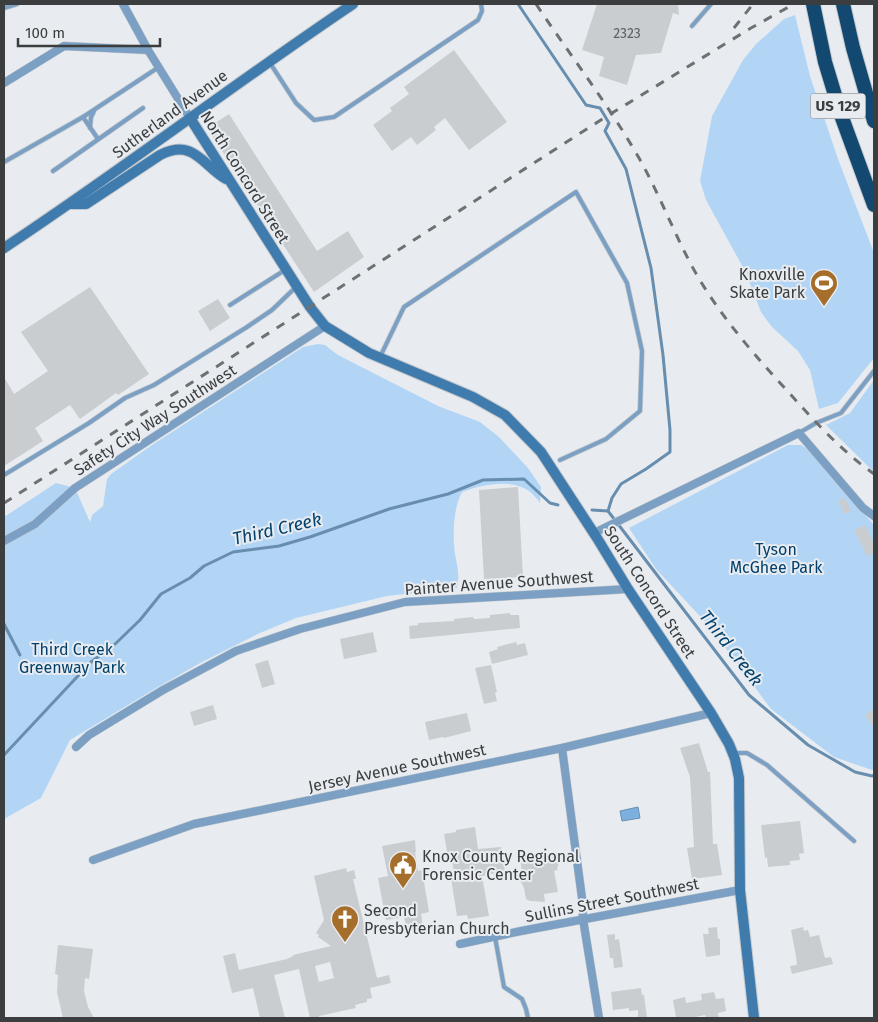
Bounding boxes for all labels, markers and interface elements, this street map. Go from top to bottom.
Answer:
scale bar [18,15,160,47]
text: 100 m [25,24,65,42]
house number: 2323 [613,25,641,42]
street label: Sutherland Avenue [109,66,231,162]
road number: US 129 [810,94,866,118]
street label: North Concord Street [196,107,294,247]
place label: Knoxville Skate Park [730,265,806,302]
sports icon: Knoxville Skate Park [809,268,839,307]
street label: Safety City Way Southwest [70,360,240,480]
water label: Third Creek [230,508,324,550]
street label: South Concord Street [600,522,700,662]
park label: Tyson McGhee Park [730,540,823,577]
street label: Painter Avenue Southwest [404,567,594,599]
water label: Third Creek [694,606,768,691]
park label: Third Creek Greenway Park [19,640,126,677]
street label: Jersey Avenue Southwest [306,740,488,796]
place label: Knox County Regional Forensic Center [422,847,580,884]
public building icon: Knox County Regional Forensic Center [388,850,418,889]
street label: Sullins Street Southwest [523,874,701,926]
place label: Second Presbyterian Church [364,901,510,938]
church icon: Second Presbyterian Church [330,904,360,943]

